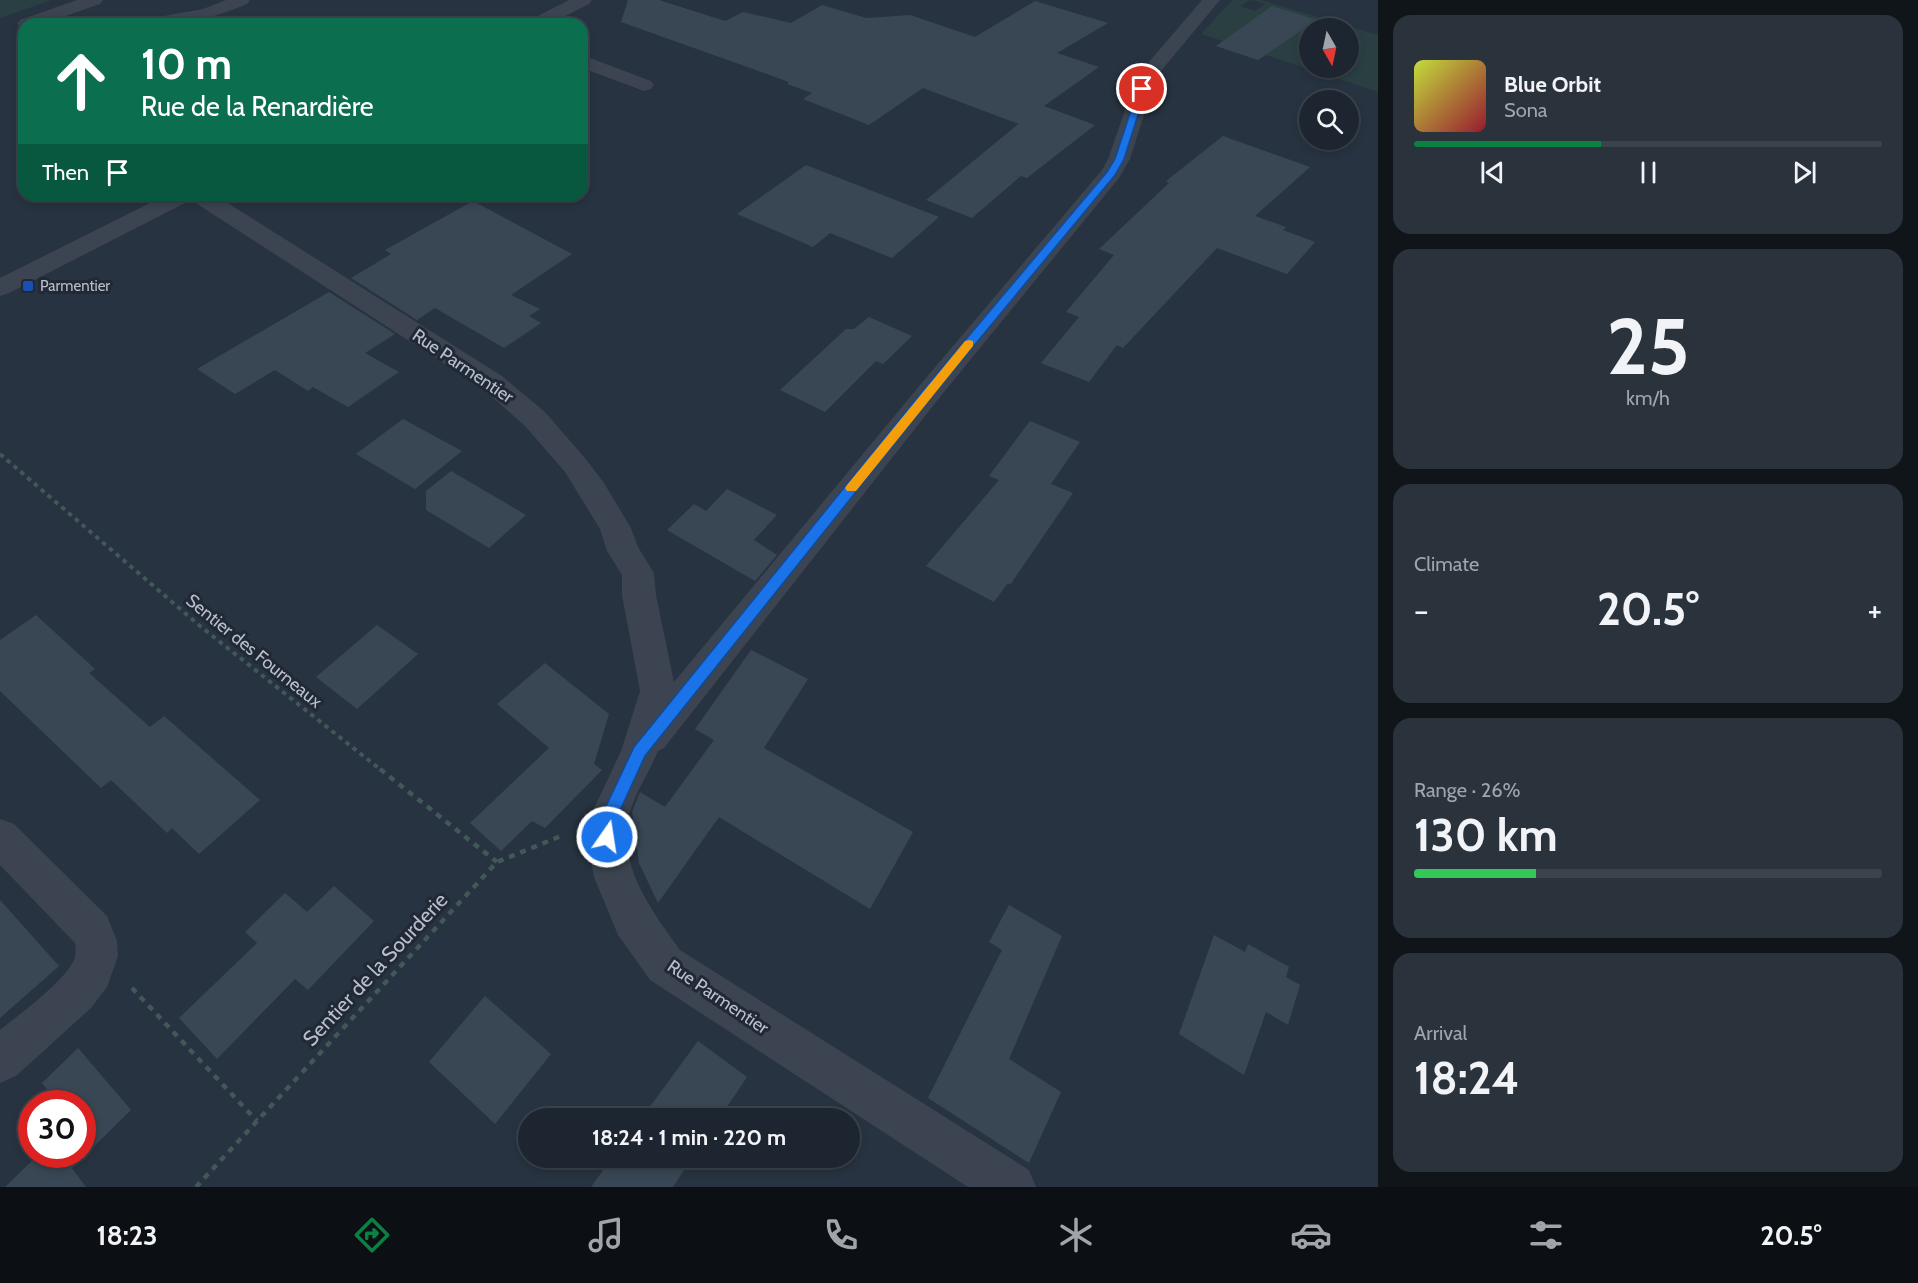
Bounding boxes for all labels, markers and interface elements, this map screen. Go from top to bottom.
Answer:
north arrow [1299,18,1359,78]
map controls [1299,18,1359,150]
text: 10 m [141,38,232,90]
icon: ahead [42,42,120,120]
pin [1116,63,1167,114]
text: Blue Orbit [1504,71,1601,98]
icon: arrive [1125,72,1158,105]
text: Rue de la Renardière [141,90,374,123]
button: search [1299,90,1359,150]
text: Sona [1504,98,1547,122]
icon: arrive [101,156,134,189]
icon: previous [1476,156,1509,189]
icon: pause [1632,156,1665,189]
icon: next [1788,156,1821,189]
text: Then [42,159,89,186]
place label: Parmentier [40,277,110,295]
marker: Parmentier [21,279,35,293]
text: 25 [1606,299,1690,394]
street label: Rue Parmentier [408,324,518,408]
text: km/h [1626,386,1670,410]
text: Climate [1414,552,1479,576]
text: 20.5° [1597,582,1699,636]
street label: Sentier des Fourneaux [182,589,327,713]
text: − [1414,590,1429,630]
text: + [1867,590,1882,630]
text: Range · 26% [1414,778,1521,802]
position arrow [575,805,639,869]
text: 130 km [1414,808,1558,862]
street label: Sentier de la Sourderie [297,887,453,1051]
street label: Rue Parmentier [663,955,773,1039]
text: Arrival [1414,1021,1467,1045]
text: 18:24 [1414,1051,1520,1105]
speed limit sign: 30 [18,1090,96,1168]
text: 18:24 · 1 min · 220 m [592,1124,786,1151]
icon: directions [351,1214,393,1256]
icon: music [585,1214,627,1256]
icon: phone [820,1214,862,1256]
icon: climate [1055,1214,1097,1256]
icon: car [1290,1214,1332,1256]
icon: filters [1525,1214,1567,1256]
text: 18:23 [96,1219,158,1252]
text: 20.5° [1760,1219,1822,1252]

